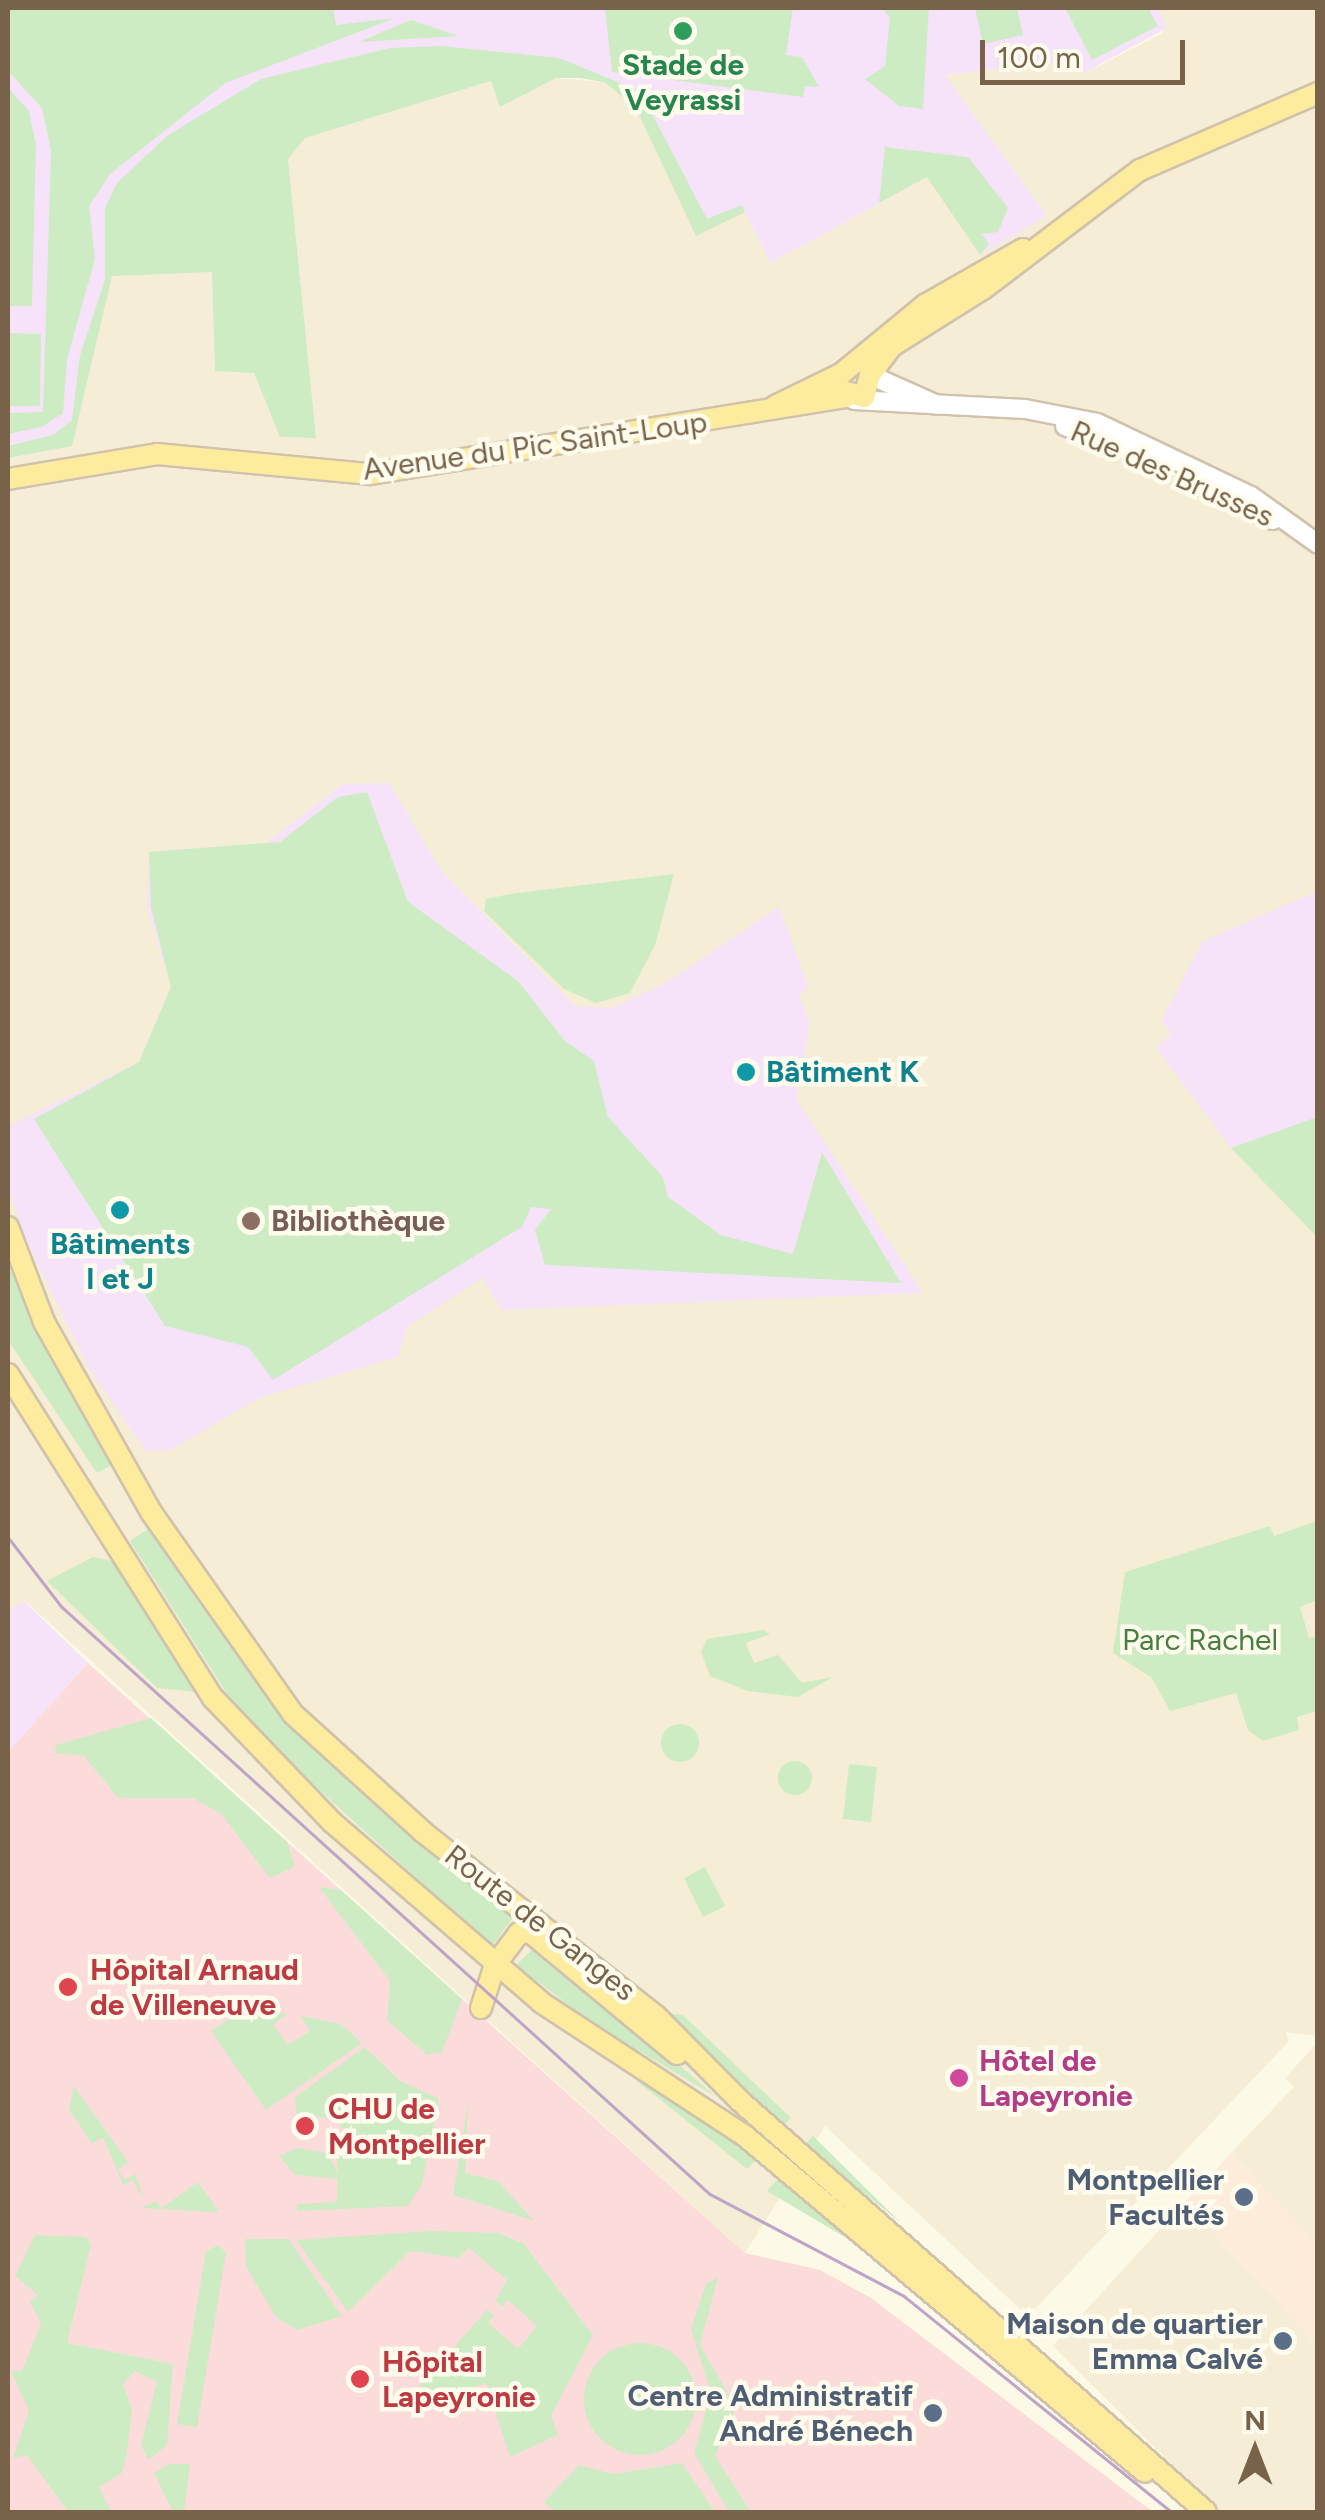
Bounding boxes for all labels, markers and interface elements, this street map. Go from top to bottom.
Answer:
marker: Stade de Veyrassi [672,20,694,42]
scale bar [985,20,1190,82]
text: 100 m [997,39,1081,76]
place label: Stade de Veyrassi [622,47,744,118]
street label: Avenue du Pic Saint-Loup [361,404,709,488]
street label: Rue des Brusses [1065,413,1279,535]
place label: Bâtiment K [766,1054,919,1090]
marker: Bâtiment K [735,1061,757,1083]
marker: Bâtiments I et J [109,1199,131,1221]
place label: Bibliothèque [271,1203,445,1239]
marker: Bibliothèque [240,1210,262,1232]
place label: Bâtiments I et J [50,1226,190,1296]
park label: Parc Rachel [1122,1622,1278,1658]
street label: Route de Ganges [437,1837,643,2009]
place label: Hôpital Arnaud de Villeneuve [90,1952,299,2022]
marker: Hôpital Arnaud de Villeneuve [55,1974,81,2000]
place label: Hôtel de Lapeyronie [979,2043,1133,2114]
marker: Hôtel de Lapeyronie [948,2067,970,2089]
place label: CHU de Montpellier [328,2091,485,2162]
marker: CHU de Montpellier [292,2113,318,2139]
place label: Montpellier Facultés [1067,2162,1224,2232]
marker: Montpellier Facultés [1233,2186,1255,2208]
place label: Maison de quartier Emma Calvé [1006,2306,1263,2376]
marker: Maison de quartier Emma Calvé [1272,2330,1294,2352]
place label: Hôpital Lapeyronie [382,2344,536,2414]
marker: Hôpital Lapeyronie [347,2366,373,2392]
place label: Centre Administratif André Bénech [627,2378,913,2448]
north arrow [1205,2400,1305,2500]
marker: Centre Administratif André Bénech [922,2402,944,2424]
text: N [1244,2403,1266,2437]

